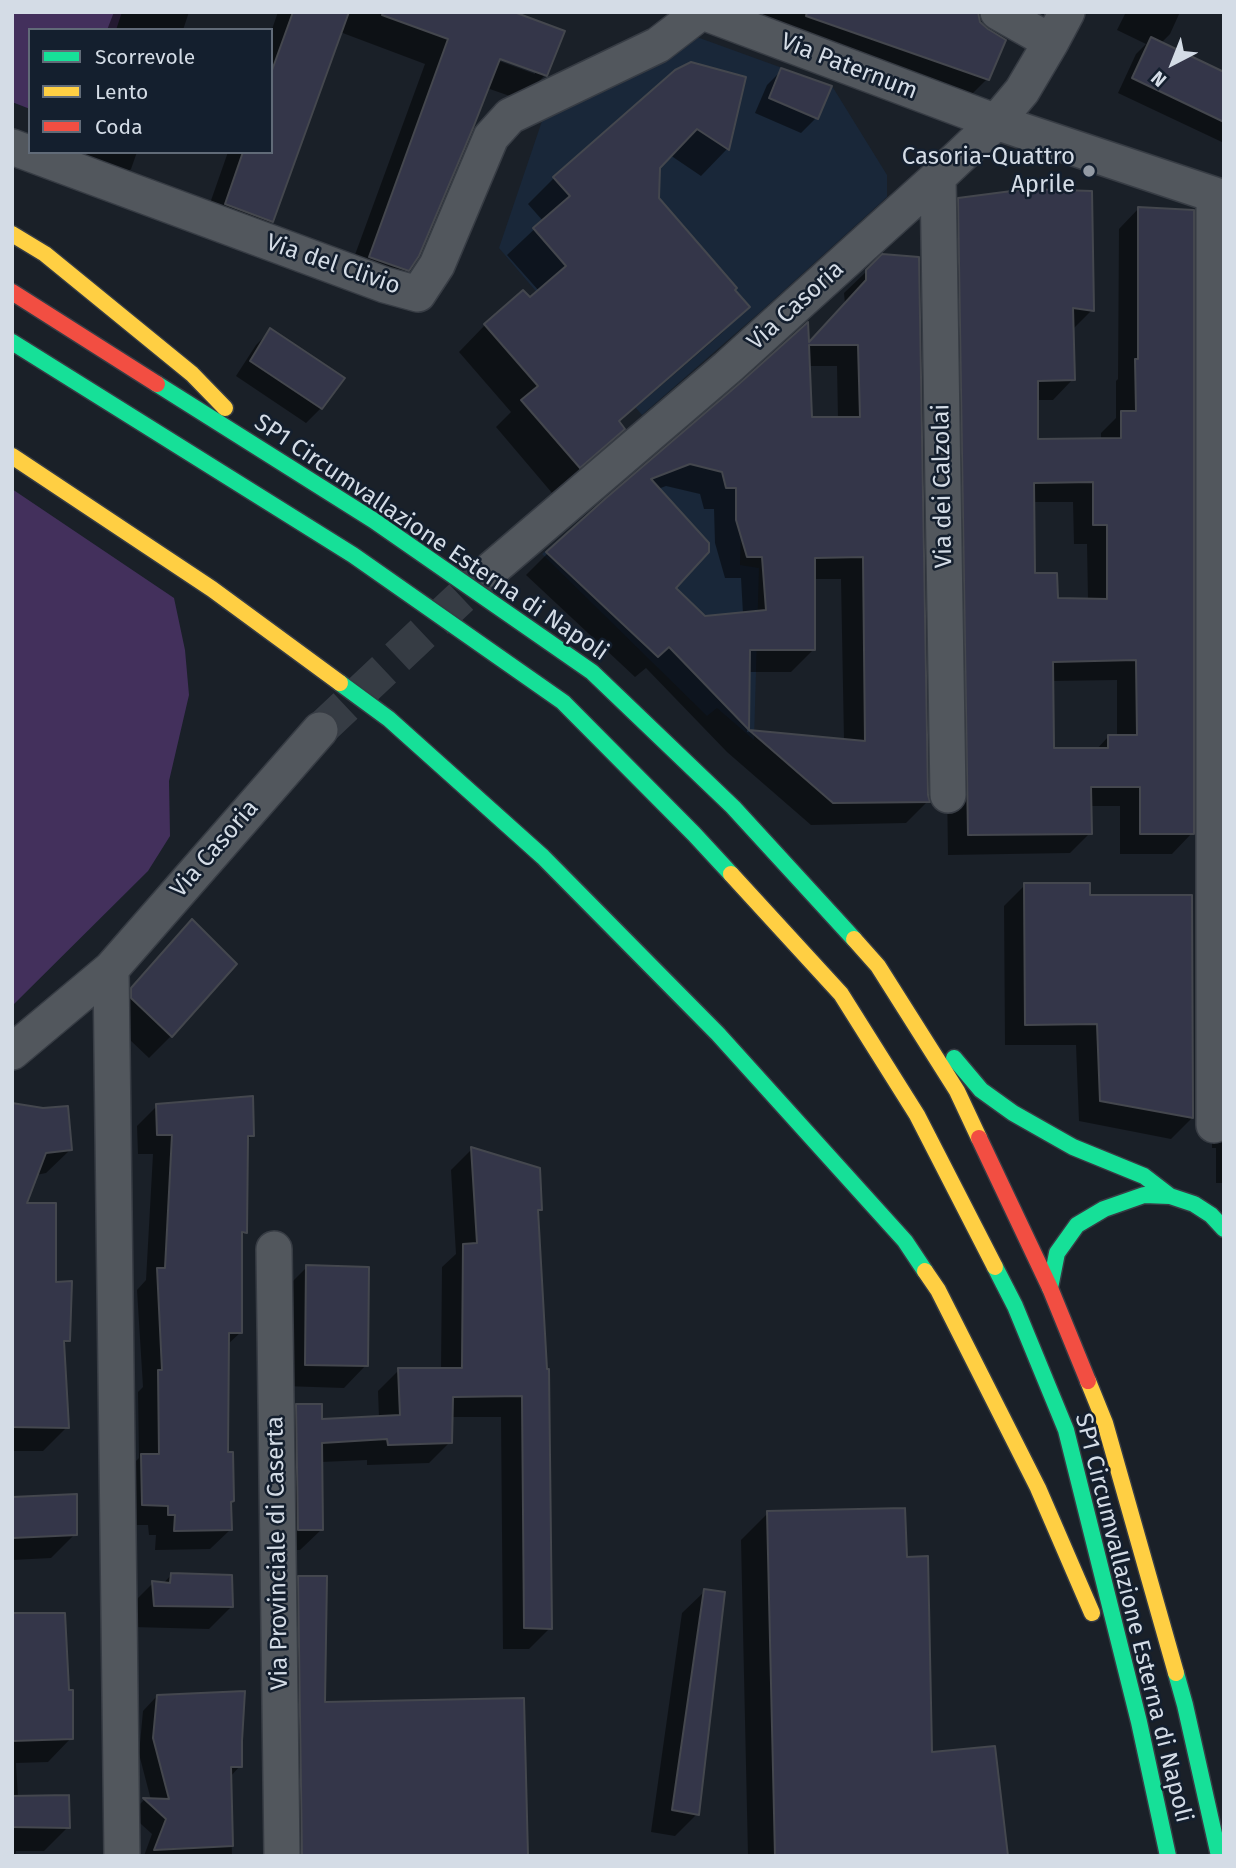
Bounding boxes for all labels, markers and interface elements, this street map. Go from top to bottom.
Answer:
legend [28,28,273,154]
street label: Via Paternum [776,28,922,106]
north arrow [1138,28,1208,98]
text: Scorrevole [95,44,195,70]
text: N [1146,66,1171,92]
text: Lento [95,79,148,105]
text: Coda [95,114,143,140]
place label: Casoria-Quattro Aprile [902,143,1075,199]
marker: Casoria-Quattro Aprile [1081,163,1097,179]
street label: Via del Clivio [262,229,404,301]
street label: Via Casoria [742,255,850,357]
street label: Via dei Calzolai [927,404,959,568]
street label: SP1 Circumvallazione Esterna di Napoli [248,408,614,668]
street label: Via Casoria [165,794,265,904]
street label: SP1 Circumvallazione Esterna di Napoli [1068,1410,1198,1826]
street label: Via Provinciale di Caserta [261,1416,295,1690]

